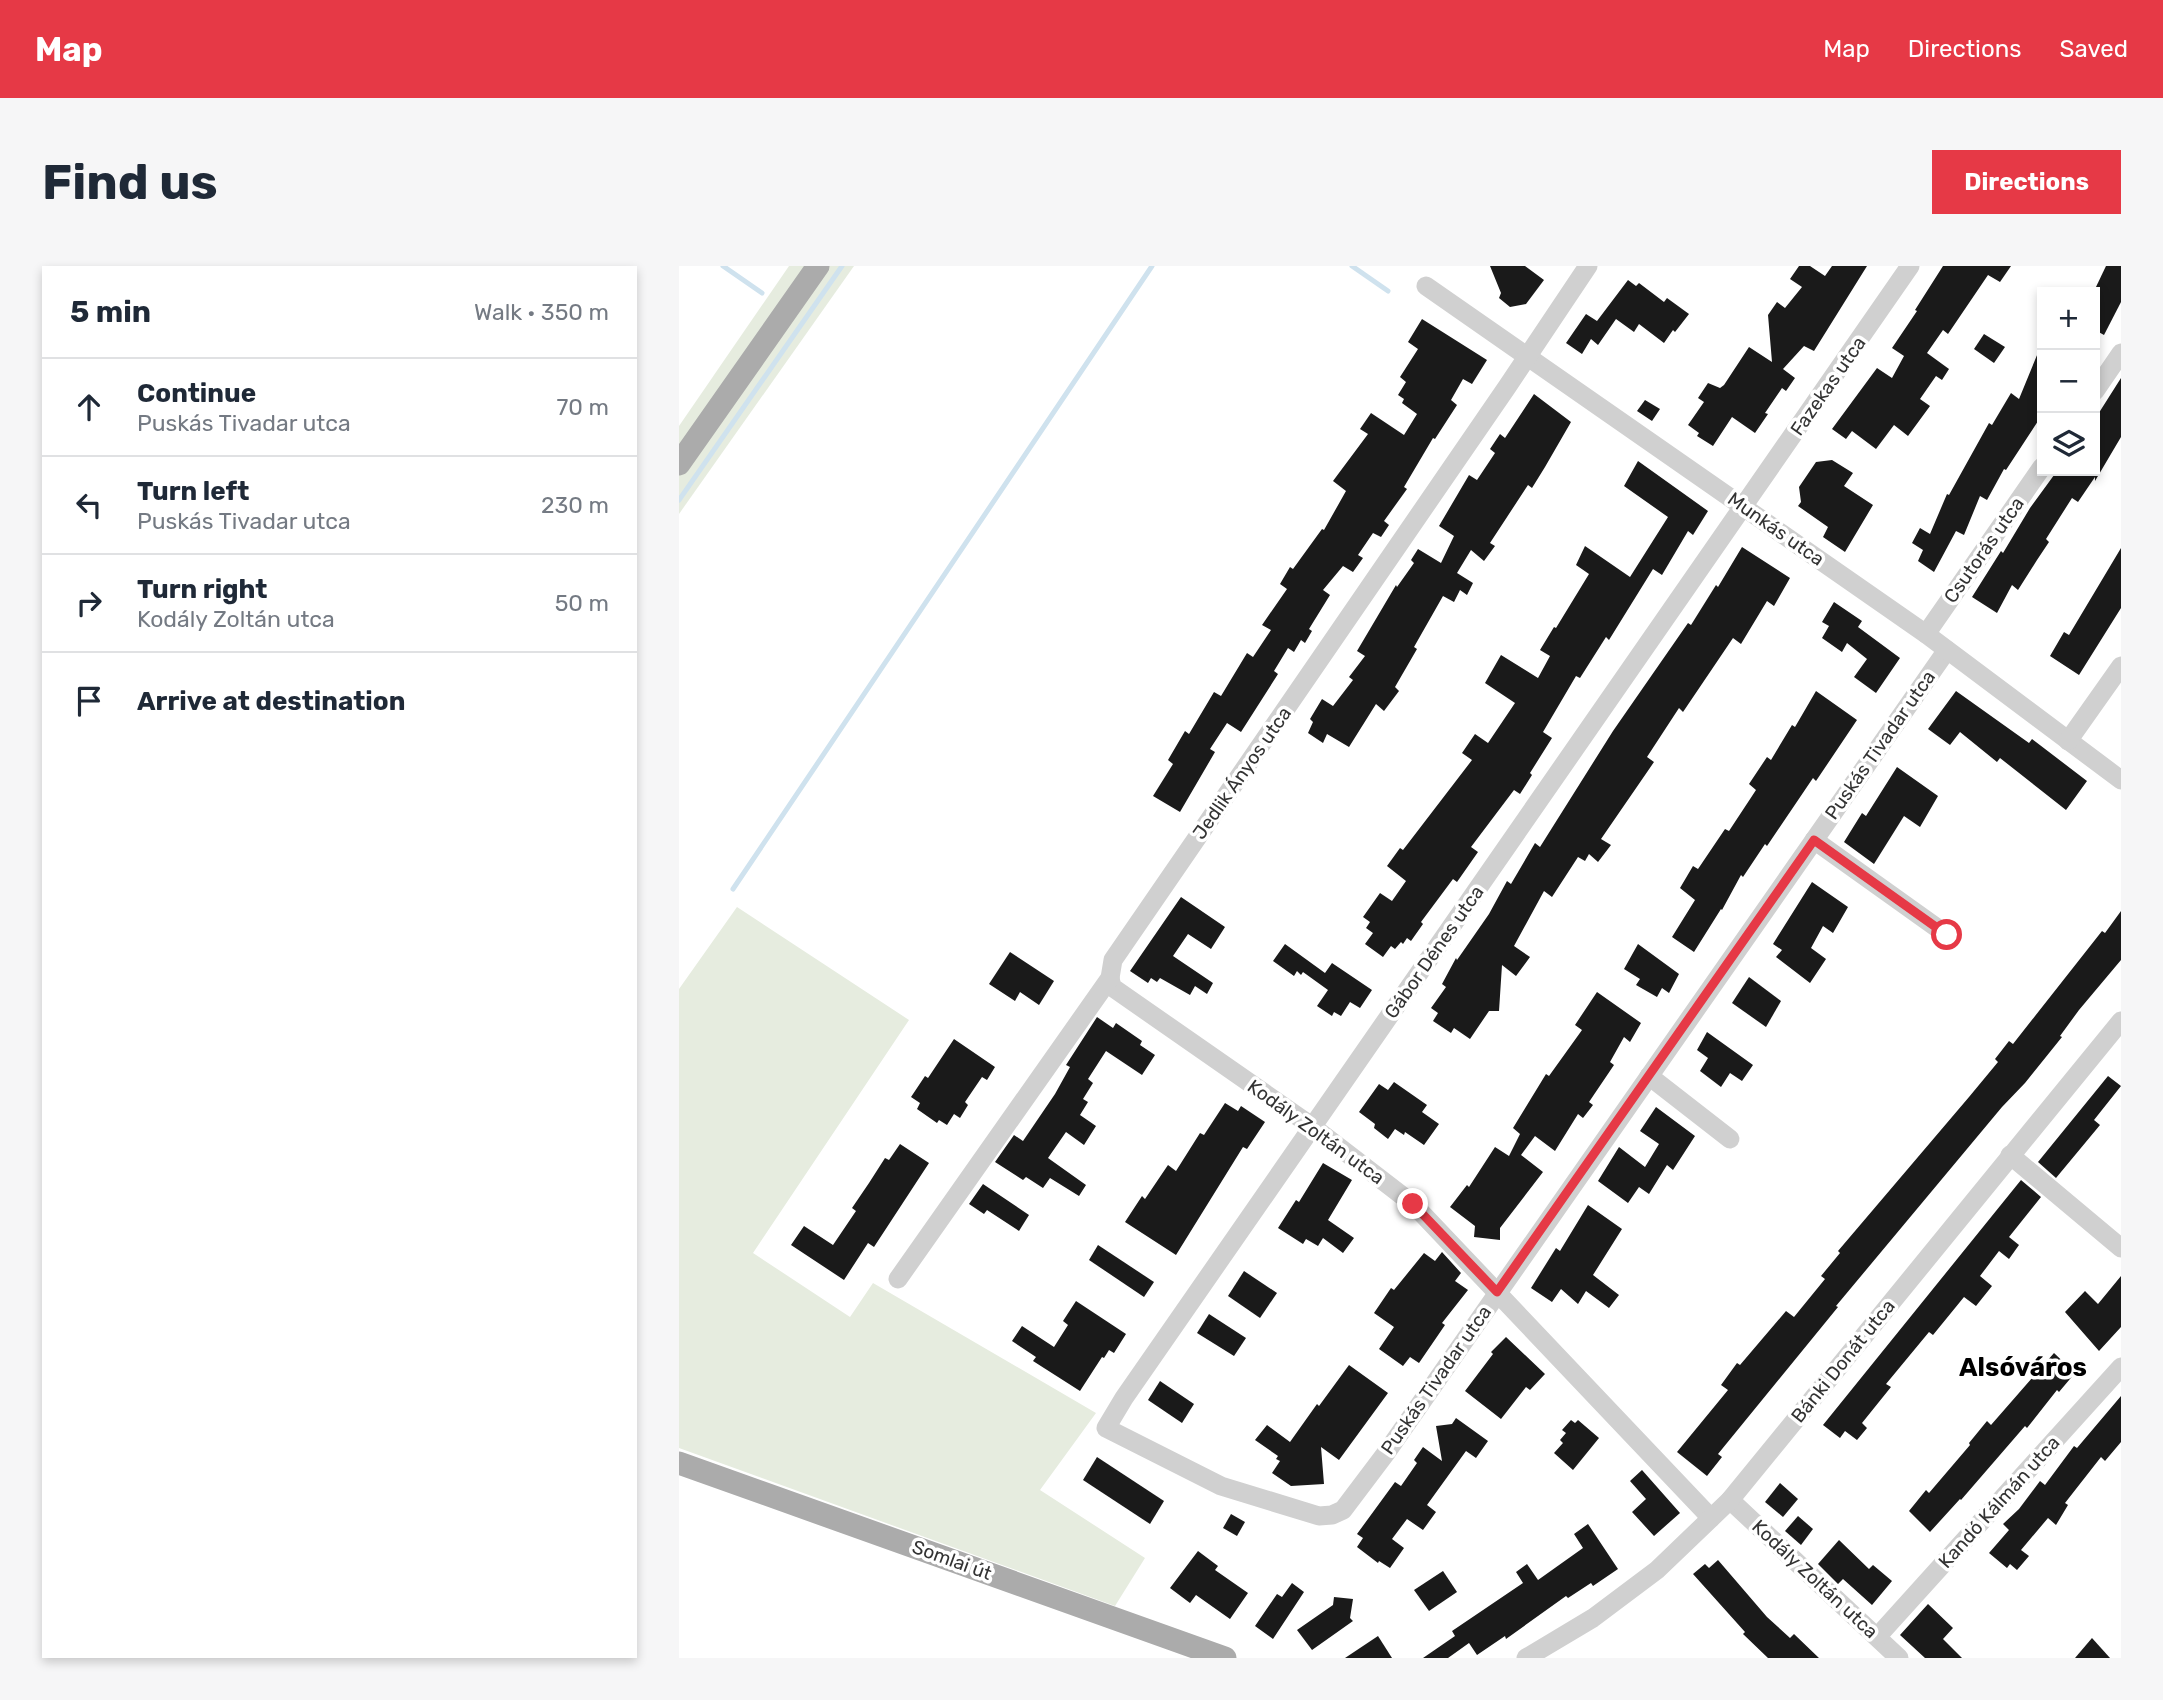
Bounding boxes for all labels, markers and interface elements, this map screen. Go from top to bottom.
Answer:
text: Map [35,30,103,69]
text: Map [1823,35,1870,63]
text: Directions [1908,35,2021,63]
text: Saved [2059,35,2128,63]
button: Directions [1932,150,2121,214]
text: Find us [42,153,218,211]
map controls [2037,287,2100,476]
button: + [2037,287,2100,350]
text: 5 min [70,294,151,330]
text: Walk · 350 m [474,298,609,326]
street label: Fazekas utca [1785,332,1871,440]
button: − [2037,350,2100,413]
text: Continue [137,378,256,409]
icon: ahead [70,388,108,426]
text: 70 m [557,393,609,421]
text: Puskás Tivadar utca [137,409,351,437]
button: layers [2037,413,2100,476]
text: Turn left [137,476,249,507]
icon: left [70,486,108,524]
street label: Munkás utca [1723,487,1829,571]
text: 230 m [541,491,609,519]
street label: Csutorás utca [1939,493,2029,607]
text: Puskás Tivadar utca [137,507,351,535]
text: Turn right [137,574,267,605]
icon: right [70,584,108,622]
text: 50 m [555,589,609,617]
text: Kodály Zoltán utca [137,605,335,633]
street label: Puskás Tivadar utca [1820,666,1940,824]
icon: arrive [70,682,108,720]
text: Arrive at destination [137,686,405,717]
street label: Jedlik Ányos utca [1188,702,1296,844]
street label: Gábor Dénes utca [1380,881,1488,1023]
route start [1931,919,1962,950]
street label: Kodály Zoltán utca [1243,1075,1389,1189]
route end [1397,1188,1428,1219]
street label: Bánki Donát utca [1786,1295,1900,1427]
street label: Puskás Tivadar utca [1376,1301,1496,1459]
district label: Alsóváros [1959,1352,2087,1383]
street label: Kandó Kálmán utca [1934,1431,2064,1573]
street label: Kodály Zoltán utca [1747,1515,1883,1643]
street label: Somlai út [909,1535,995,1585]

